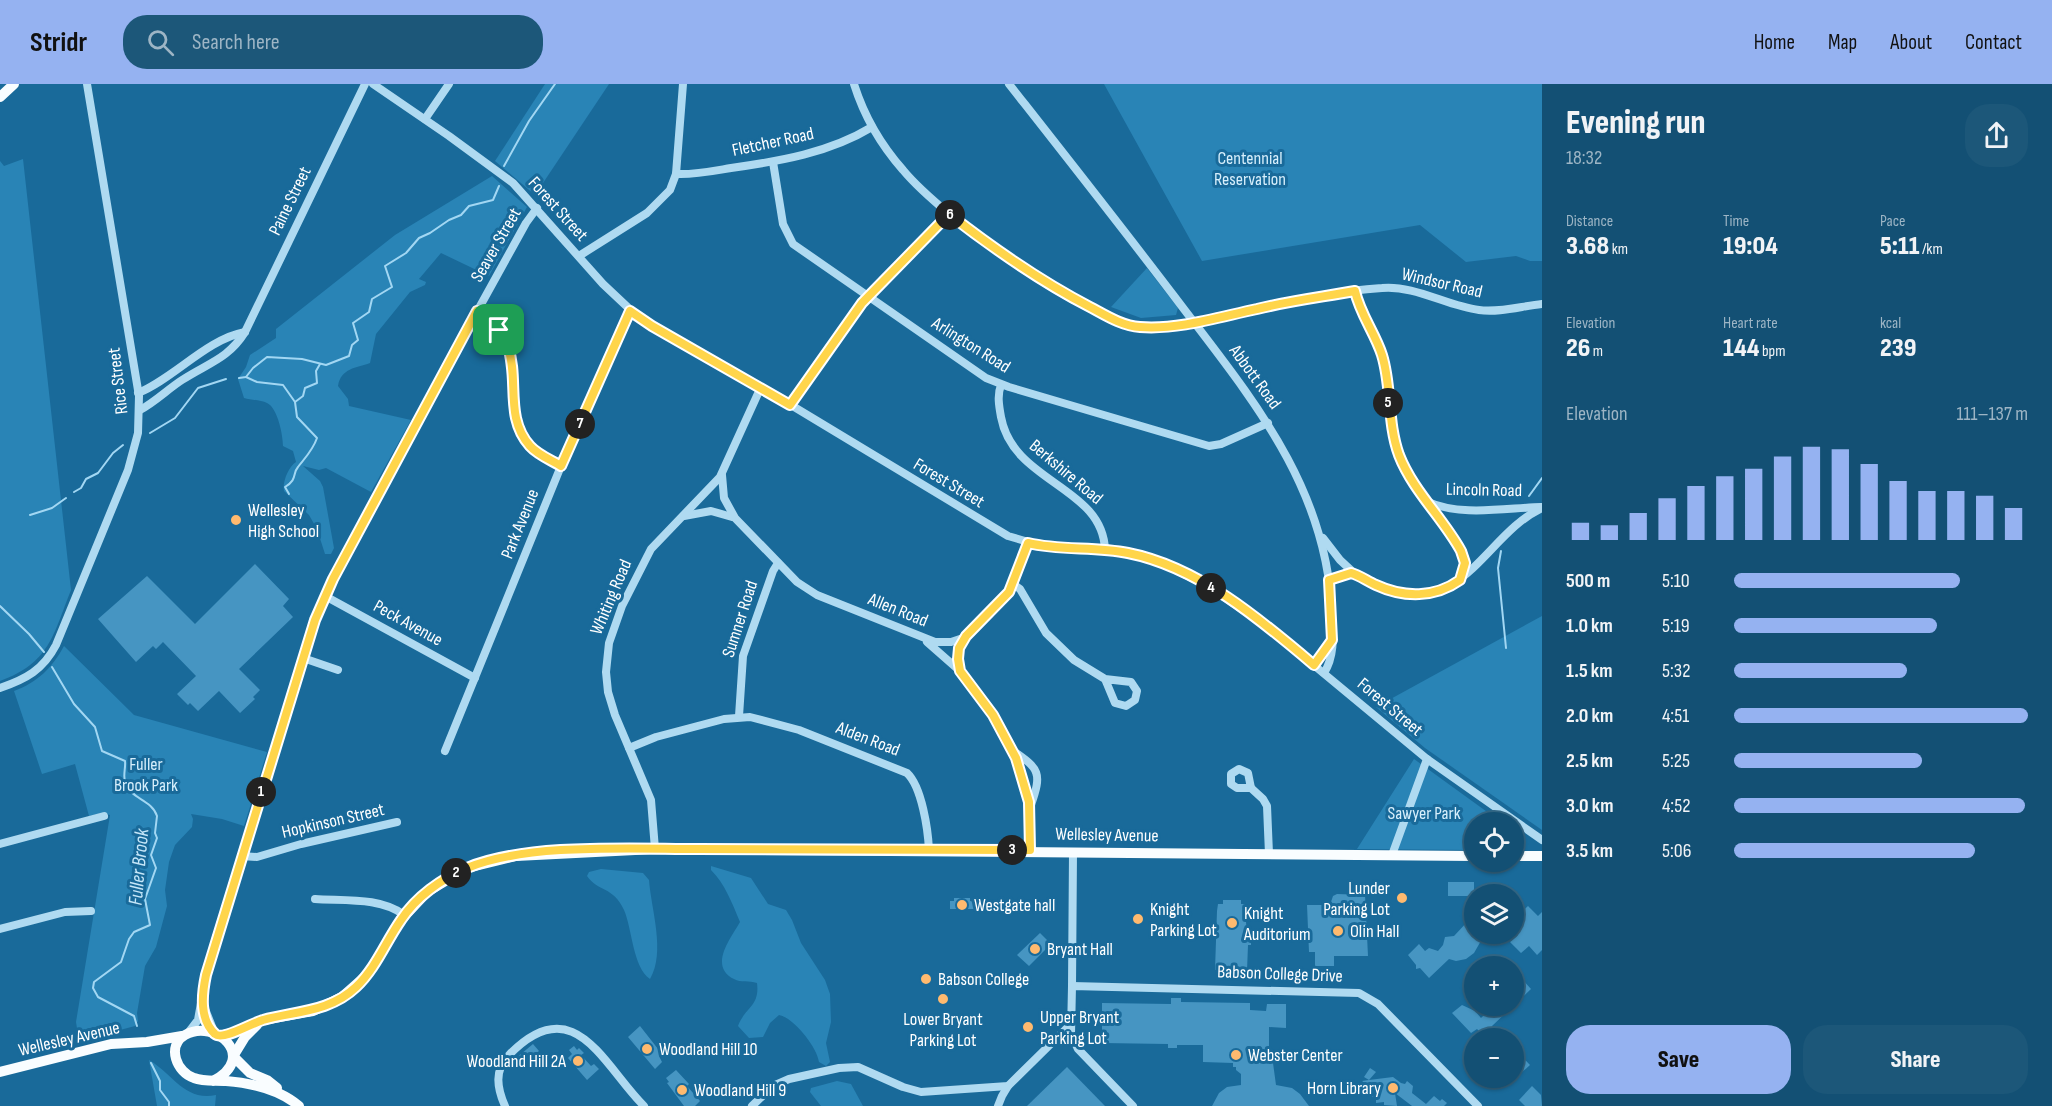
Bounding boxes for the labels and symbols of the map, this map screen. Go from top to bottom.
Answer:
street label: Fletcher Road [730,123,816,161]
park label: Centennial Reservation [1214,148,1286,190]
street label: Paine Street [264,163,316,239]
street label: Forest Street [524,173,593,246]
pin: 6 [935,200,965,230]
street label: Seaver Street [466,204,526,286]
street label: Windsor Road [1400,264,1484,302]
pin [473,304,524,355]
street label: Arlington Road [927,312,1014,377]
street label: Abbott Road [1224,340,1285,413]
street label: Rice Street [103,346,132,415]
pin: 5 [1373,388,1403,418]
pin: 7 [565,409,595,439]
street label: Berkshire Road [1025,435,1107,509]
street label: Forest Street [910,454,989,513]
street label: Lincoln Road [1446,479,1522,501]
street label: Park Avenue [497,486,543,562]
place label: Wellesley High School [248,500,319,542]
marker: Wellesley High School [229,513,243,527]
street label: Whiting Road [586,556,636,638]
pin: 4 [1196,573,1226,603]
street label: Sumner Road [718,578,762,660]
street label: Allen Road [864,588,931,631]
street label: Peck Avenue [370,595,446,651]
street label: Forest Street [1353,674,1427,741]
street label: Alden Road [832,717,903,761]
park label: Fuller Brook Park [114,754,178,796]
pin: 1 [246,777,276,807]
street label: Hopkinson Street [280,799,387,843]
park label: Sawyer Park [1387,803,1461,824]
street label: Wellesley Avenue [1055,824,1159,846]
water label: Fuller Brook [124,827,154,906]
pin: 3 [997,835,1027,865]
pin: 2 [441,858,471,888]
place label: Lunder Parking Lot [1323,878,1391,920]
marker: Lunder Parking Lot [1395,891,1409,905]
place label: Westgate hall [974,895,1055,916]
marker: Westgate hall [955,898,969,912]
place label: Knight Parking Lot [1150,899,1217,941]
place label: Knight Auditorium [1243,903,1311,945]
marker: Knight Parking Lot [1131,912,1145,926]
marker: Knight Auditorium [1225,916,1239,930]
place label: Olin Hall [1350,921,1399,942]
marker: Olin Hall [1331,924,1345,938]
place label: Bryant Hall [1047,939,1113,960]
marker: Bryant Hall [1028,942,1042,956]
street label: Babson College Drive [1217,961,1343,987]
place label: Babson College [938,969,1029,990]
marker: Babson College [919,972,933,986]
marker: Lower Bryant Parking Lot [936,992,950,1006]
place label: Upper Bryant Parking Lot [1040,1007,1120,1049]
place label: Lower Bryant Parking Lot [903,1009,983,1051]
street label: Wellesley Avenue [16,1017,122,1061]
marker: Upper Bryant Parking Lot [1021,1020,1035,1034]
place label: Woodland Hill 10 [659,1039,758,1060]
marker: Woodland Hill 10 [640,1042,654,1056]
place label: Webster Center [1248,1045,1343,1066]
marker: Webster Center [1229,1048,1243,1062]
place label: Woodland Hill 2A [467,1051,566,1072]
marker: Woodland Hill 2A [571,1054,585,1068]
place label: Horn Library [1307,1078,1381,1099]
place label: Woodland Hill 9 [694,1080,786,1101]
marker: Horn Library [1386,1081,1400,1095]
marker: Woodland Hill 9 [675,1083,689,1097]

